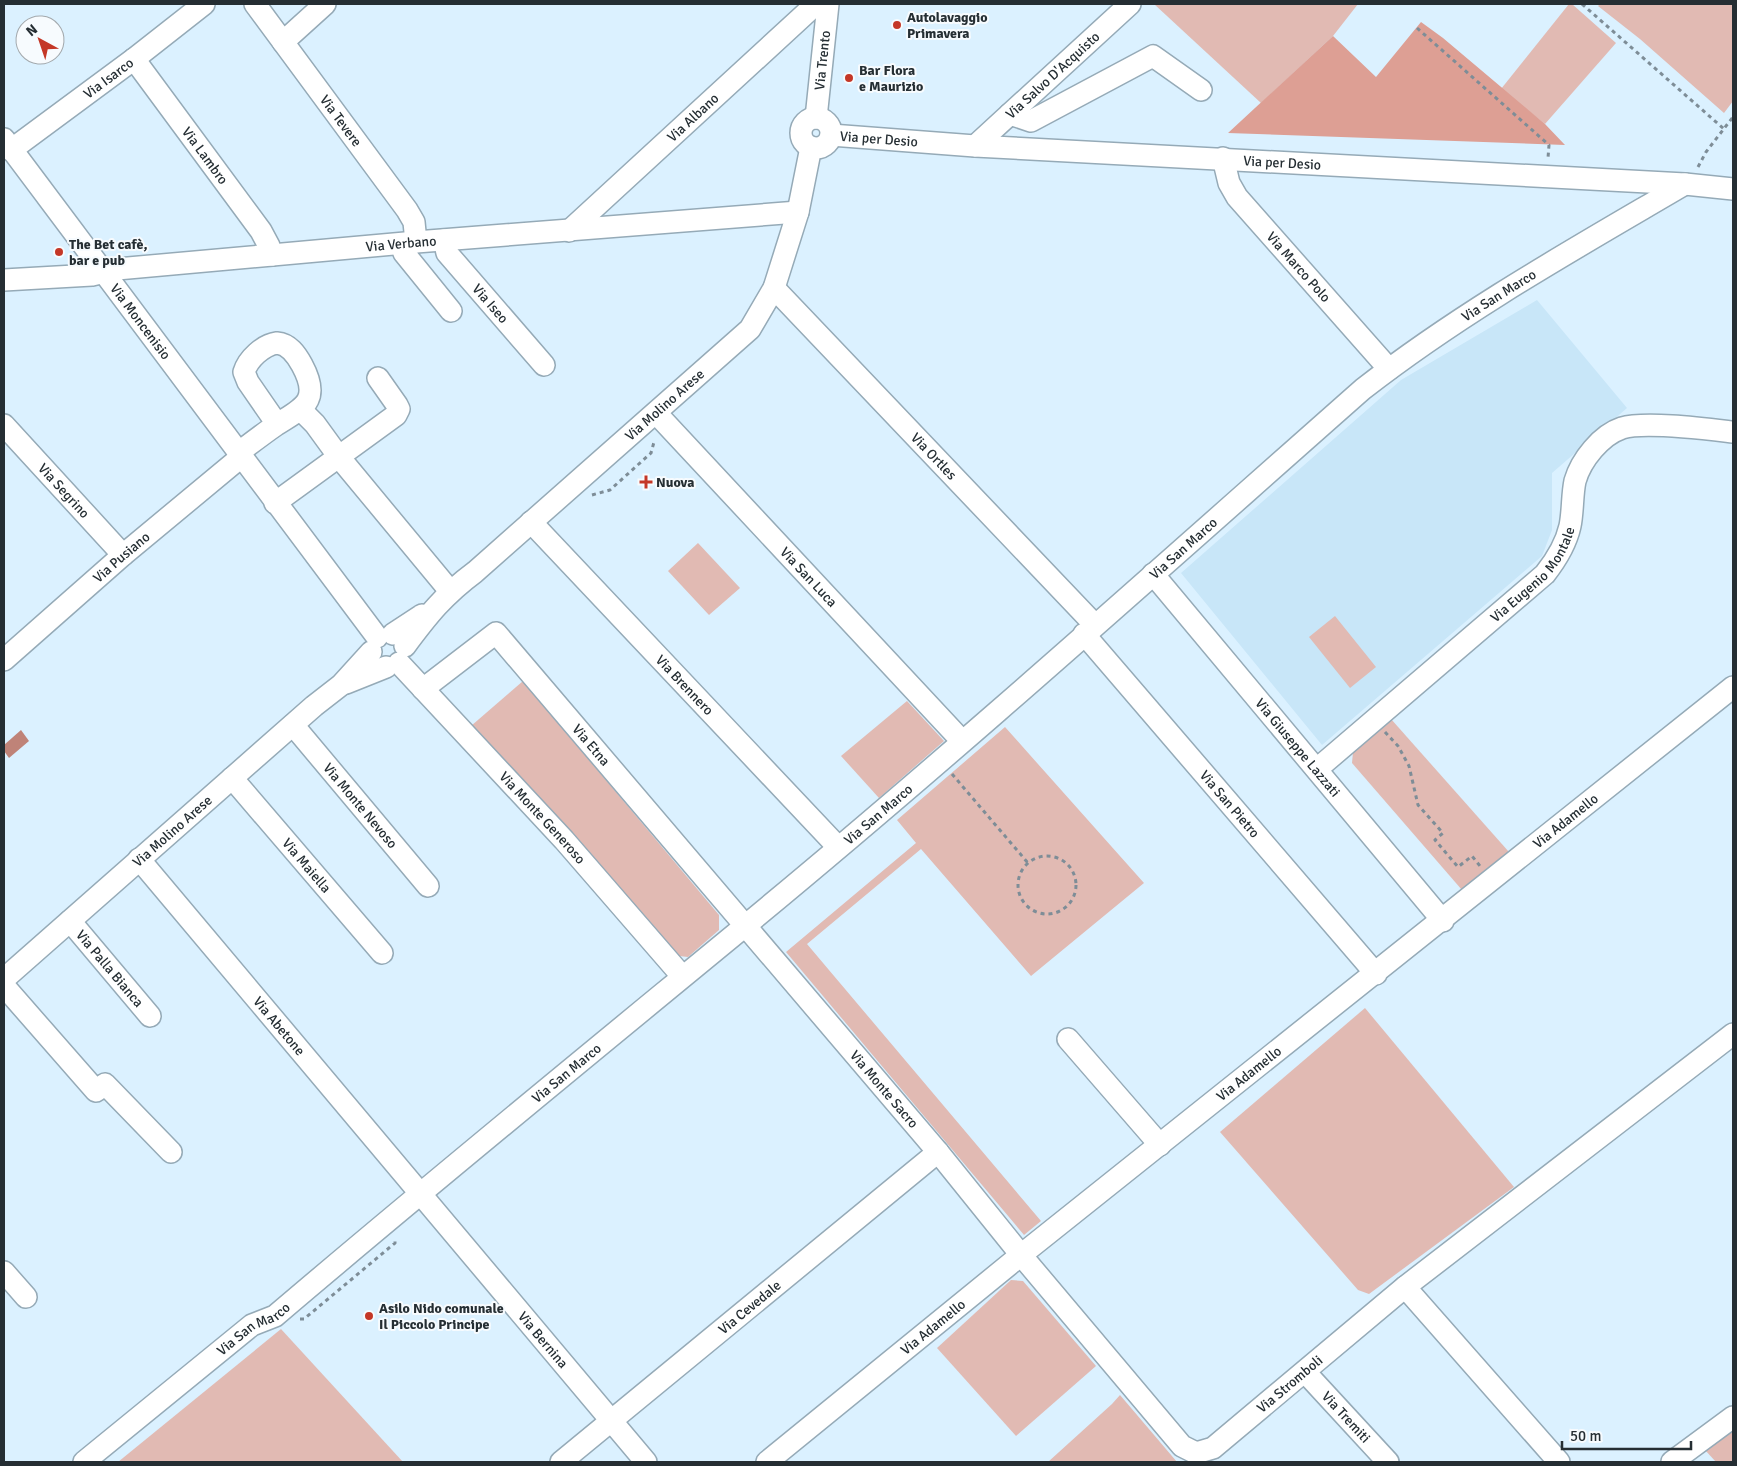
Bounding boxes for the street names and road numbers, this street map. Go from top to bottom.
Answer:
street label: Via Salvo D'Acquisto [1002,28,1103,123]
street label: Via Trento [811,30,834,91]
street label: Via Isarco [80,54,137,103]
street label: Via Albano [664,90,722,146]
street label: Via Tevere [316,92,365,150]
street label: Via Lambro [178,124,232,188]
street label: Via per Desio [839,128,918,151]
street label: Via per Desio [1243,152,1322,174]
street label: Via Marco Polo [1263,228,1334,306]
street label: Via Verbano [365,232,437,256]
street label: Via San Marco [1458,266,1539,325]
street label: Via Moncenisio [106,280,174,363]
street label: Via Iseo [469,281,512,327]
street label: Via Molino Arese [622,366,708,445]
street label: Via Ortles [907,429,960,483]
street label: Via Segrino [34,460,93,522]
street label: Via San Marco [1146,514,1221,583]
street label: Via Eugenio Montale [1487,525,1578,626]
street label: Via Pusiano [90,528,153,587]
street label: Via San Luca [776,544,841,611]
street label: Via Brennero [652,651,717,719]
street label: Via Giuseppe Lazzati [1252,695,1344,800]
street label: Via Etna [568,721,613,770]
street label: Via Monte Nevoso [319,760,401,852]
street label: Via San Pietro [1196,767,1263,841]
street label: Via Monte Generoso [496,768,589,868]
street label: Via San Marco [841,781,916,849]
street label: Via Adamello [1530,790,1602,852]
street label: Via Molino Arese [129,792,216,871]
street label: Via Maiella [278,835,335,896]
street label: Via Palla Bianca [72,927,147,1011]
street label: Via Abetone [249,993,308,1059]
street label: Via San Marco [529,1040,605,1107]
street label: Via Adamello [1213,1043,1285,1105]
street label: Via Monte Sacro [846,1047,922,1132]
street label: Via Cevedale [715,1277,785,1338]
street label: Via Adamello [897,1296,969,1359]
street label: Via San Marco [213,1299,294,1359]
street label: Via Bernina [514,1308,571,1372]
street label: Via Stromboli [1253,1352,1326,1417]
street label: Via Tremiti [1318,1388,1374,1446]

